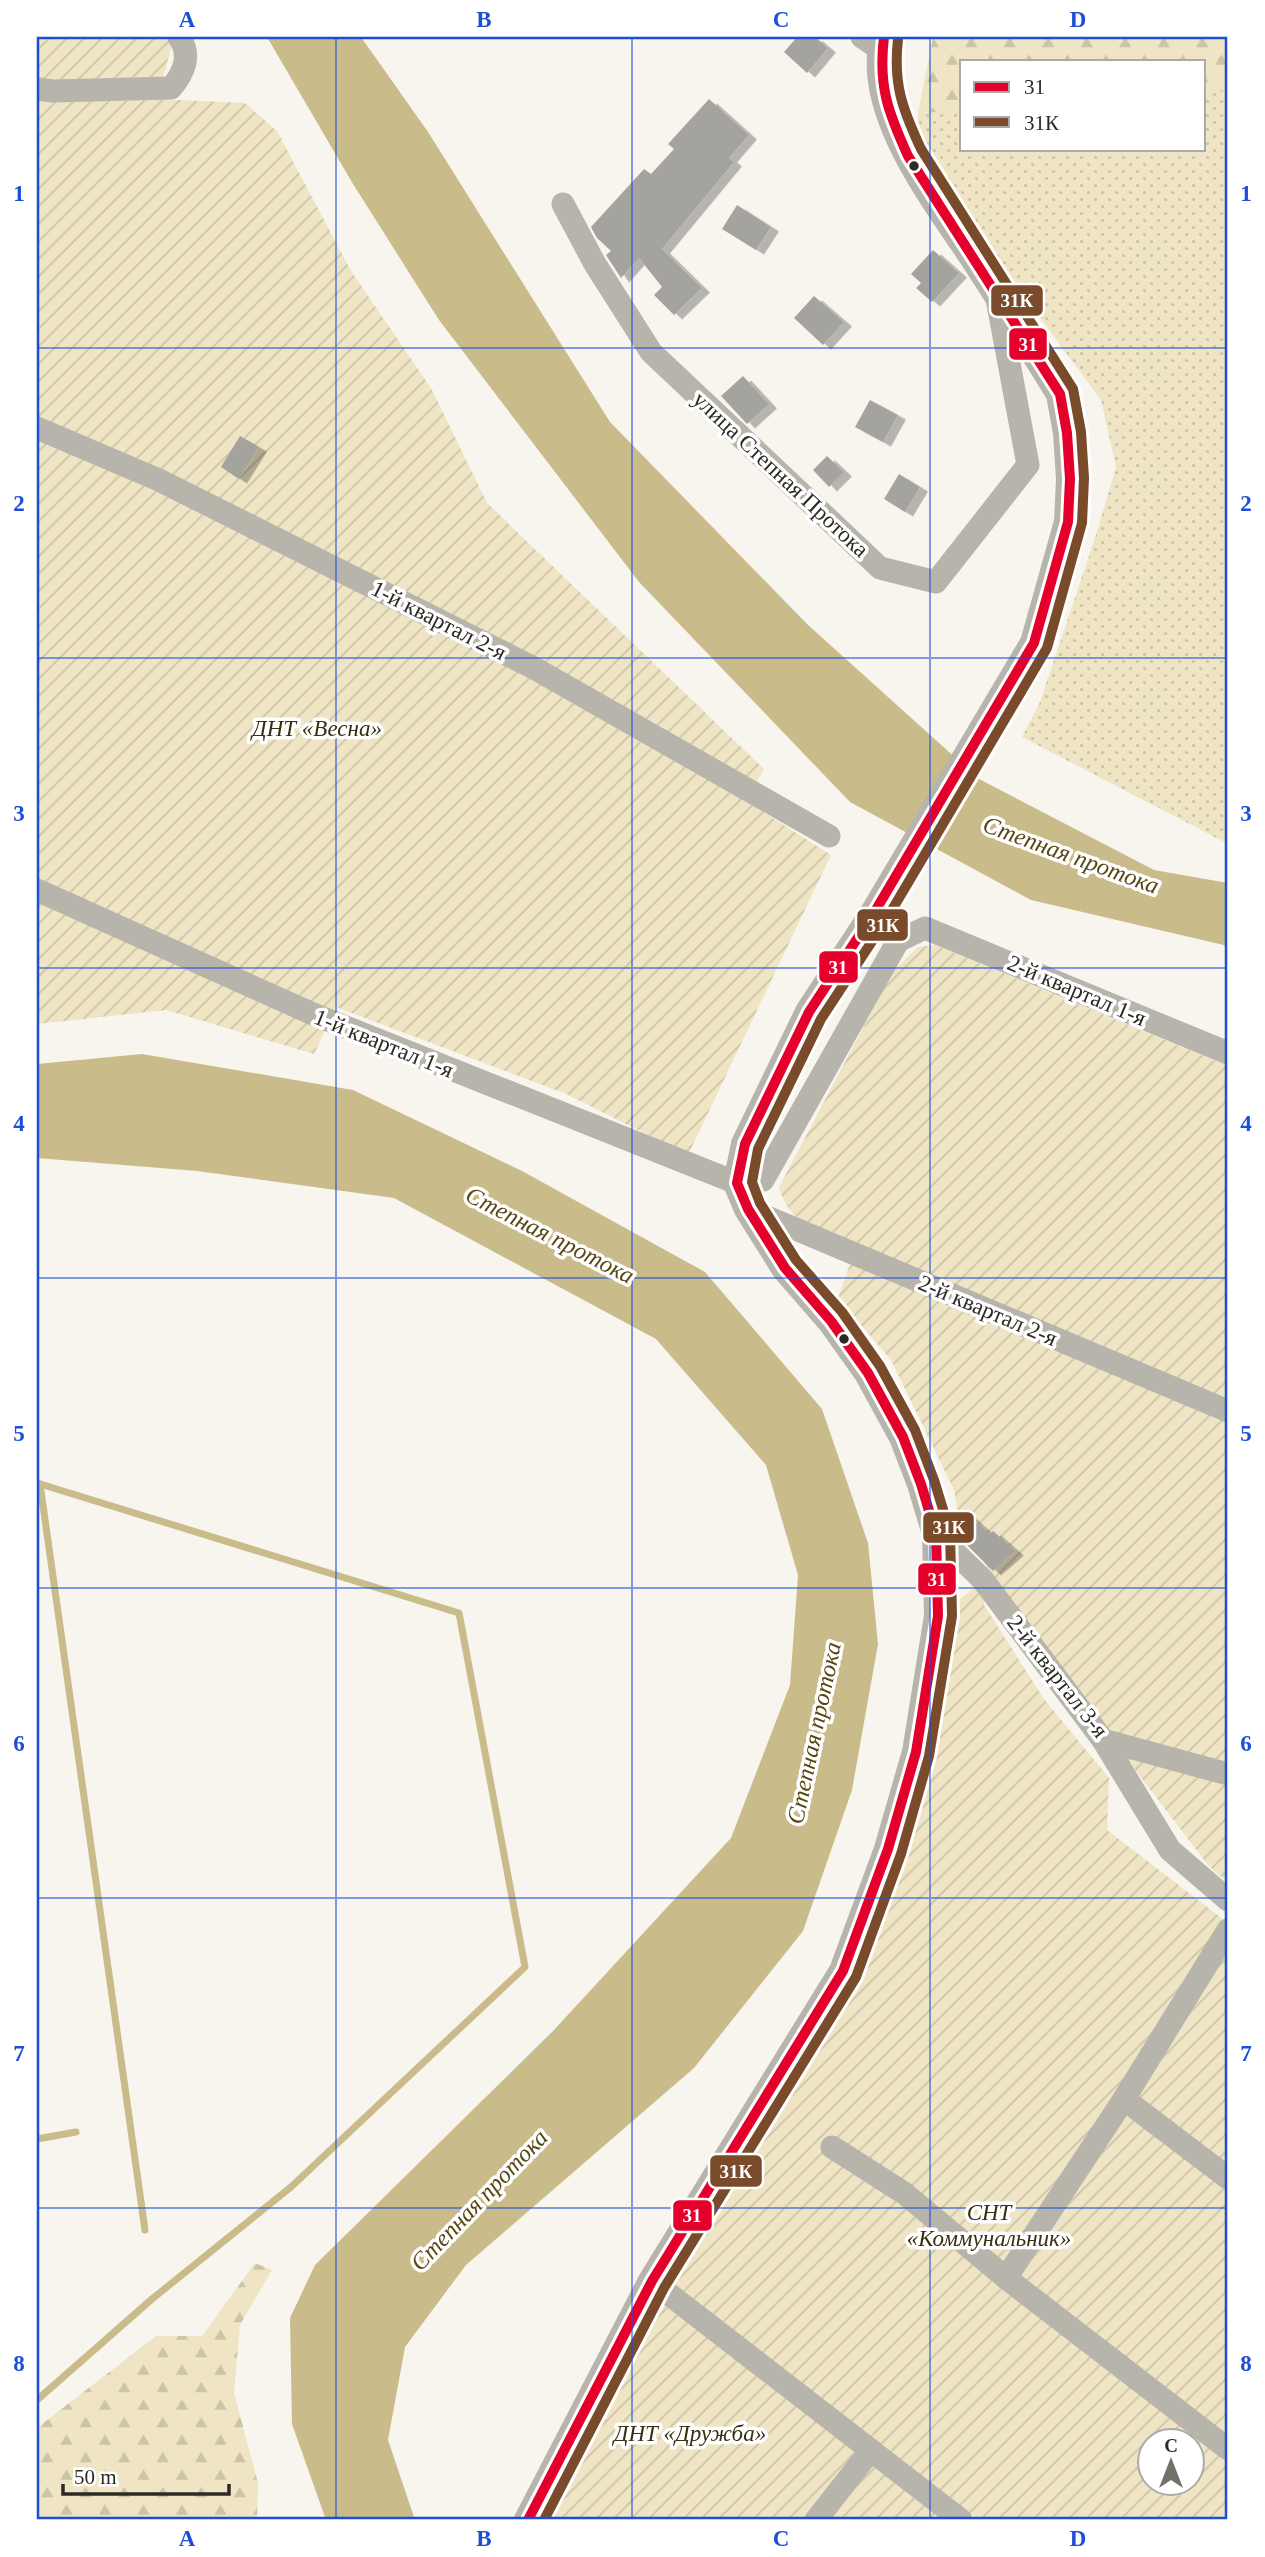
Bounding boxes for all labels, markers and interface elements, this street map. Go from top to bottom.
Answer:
text: A [179,7,196,32]
text: B [476,7,492,32]
text: C [773,7,789,32]
text: D [1070,7,1086,32]
legend [960,60,1206,150]
text: 31 [1024,75,1045,99]
text: 31К [1024,111,1060,135]
unlabelled marker [907,159,921,173]
text: 1 [13,181,25,206]
text: 1 [1240,181,1252,206]
line badge: 31К [990,284,1044,317]
text: 31К [1001,290,1034,311]
line badge: 31 [1008,327,1048,361]
text: 31 [1019,334,1038,355]
street label: улица Степная Протока [688,387,874,562]
text: 2 [13,491,25,516]
text: 2 [1240,491,1252,516]
street label: 1-й квартал 2-я [367,576,511,665]
park label: ДНТ «Весна» [250,716,382,741]
text: 3 [13,801,25,826]
text: 3 [1240,801,1252,826]
water label: Степная протока [979,811,1163,899]
line badge: 31К [856,908,909,942]
text: 31К [867,915,900,936]
line badge: 31 [818,950,859,984]
street label: 2-й квартал 1-я [1004,950,1150,1031]
text: 31 [829,957,848,978]
street label: 1-й квартал 1-я [310,1004,458,1083]
text: 4 [13,1111,25,1136]
text: 4 [1240,1111,1252,1136]
water label: Степная протока [462,1181,638,1289]
street label: 2-й квартал 2-я [915,1270,1061,1351]
unlabelled marker [837,1332,851,1346]
text: 5 [13,1421,25,1446]
text: 5 [1240,1421,1252,1446]
line badge: 31К [922,1511,975,1544]
text: 31К [933,1517,966,1538]
line badge: 31 [917,1562,957,1596]
text: 31 [928,1569,947,1590]
street label: 2-й квартал 3-я [1002,1610,1113,1743]
water label: Степная протока [782,1640,846,1826]
text: 6 [13,1731,25,1756]
text: 6 [1240,1731,1252,1756]
text: 7 [13,2041,25,2066]
text: 7 [1240,2041,1252,2066]
water label: Степная протока [405,2124,553,2276]
line badge: 31К [709,2154,763,2188]
text: 31К [720,2161,753,2182]
line badge: 31 [672,2199,713,2232]
park label: СНТ «Коммунальник» [907,2200,1071,2251]
text: 31 [683,2205,702,2226]
text: 8 [13,2351,25,2376]
text: 8 [1240,2351,1252,2376]
park label: ДНТ «Дружба» [612,2421,766,2446]
north arrow [1136,2428,1206,2498]
text: С [1164,2435,1178,2456]
scale bar [63,2452,229,2496]
text: 50 m [74,2465,117,2489]
text: A [179,2526,196,2551]
text: B [476,2526,492,2551]
text: C [773,2526,789,2551]
text: D [1070,2526,1086,2551]

